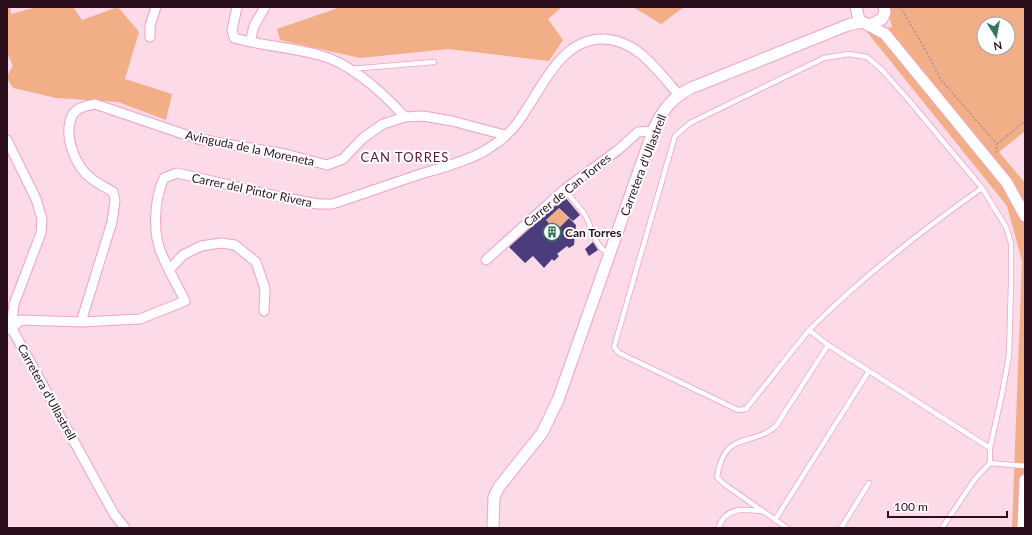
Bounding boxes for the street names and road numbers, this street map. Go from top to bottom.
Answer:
street label: Carretera d'Ullastrell [617,112,669,218]
street label: Avinguda de la Moreneta [184,127,316,169]
street label: Carrer de Can Torres [520,150,614,230]
street label: Carrer del Pintor Rivera [190,170,314,210]
street label: Carretera d'Ullastrell [14,341,80,443]

